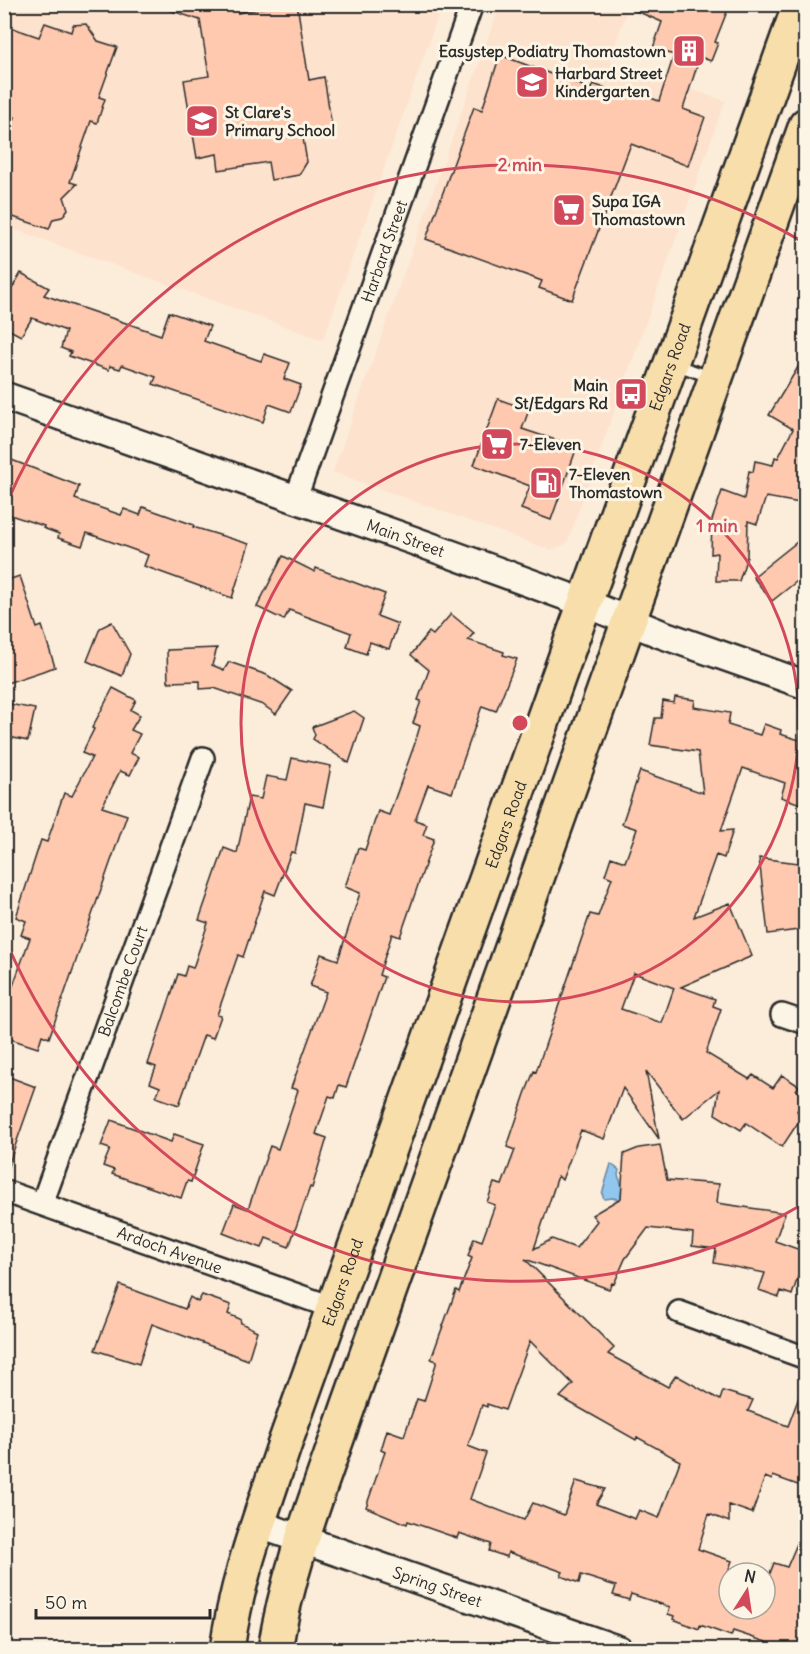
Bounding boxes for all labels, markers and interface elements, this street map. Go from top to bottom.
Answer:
building icon: Easystep Podiatry Thomastown [671,33,707,69]
place label: Easystep Podiatry Thomastown [439,41,666,62]
place label: Harbard Street Kindergarten [555,63,663,102]
school or university icon: Harbard Street Kindergarten [514,64,550,100]
place label: St Clare's Primary School [225,102,335,141]
school or university icon: St Clare's Primary School [184,103,220,139]
text: 2 min [498,153,543,176]
place label: Supa IGA Thomastown [592,191,685,229]
supermarket icon: Supa IGA Thomastown [551,192,587,228]
street label: Harbard Street [356,197,412,305]
street label: Edgars Road [645,320,695,414]
place label: Main St/Edgars Rd [514,375,609,414]
bus stop icon: Main St/Edgars Rd [613,376,649,412]
supermarket icon: 7-Eleven [479,426,515,462]
place label: 7-Eleven [520,434,581,454]
place label: 7-Eleven Thomastown [569,464,662,502]
fuel station icon: 7-Eleven Thomastown [528,465,564,501]
text: 1 min [696,514,738,537]
street label: Main Street [364,515,448,561]
centre of rings [510,713,530,733]
street label: Edgars Road [481,778,531,871]
street label: Balcombe Court [93,922,152,1039]
street label: Ardoch Avenue [115,1222,225,1278]
street label: Edgars Road [318,1236,367,1329]
north arrow [717,1561,777,1621]
street label: Spring Street [390,1562,485,1612]
text: N [743,1565,758,1587]
scale bar [36,1582,210,1620]
text: 50 m [45,1591,87,1614]

